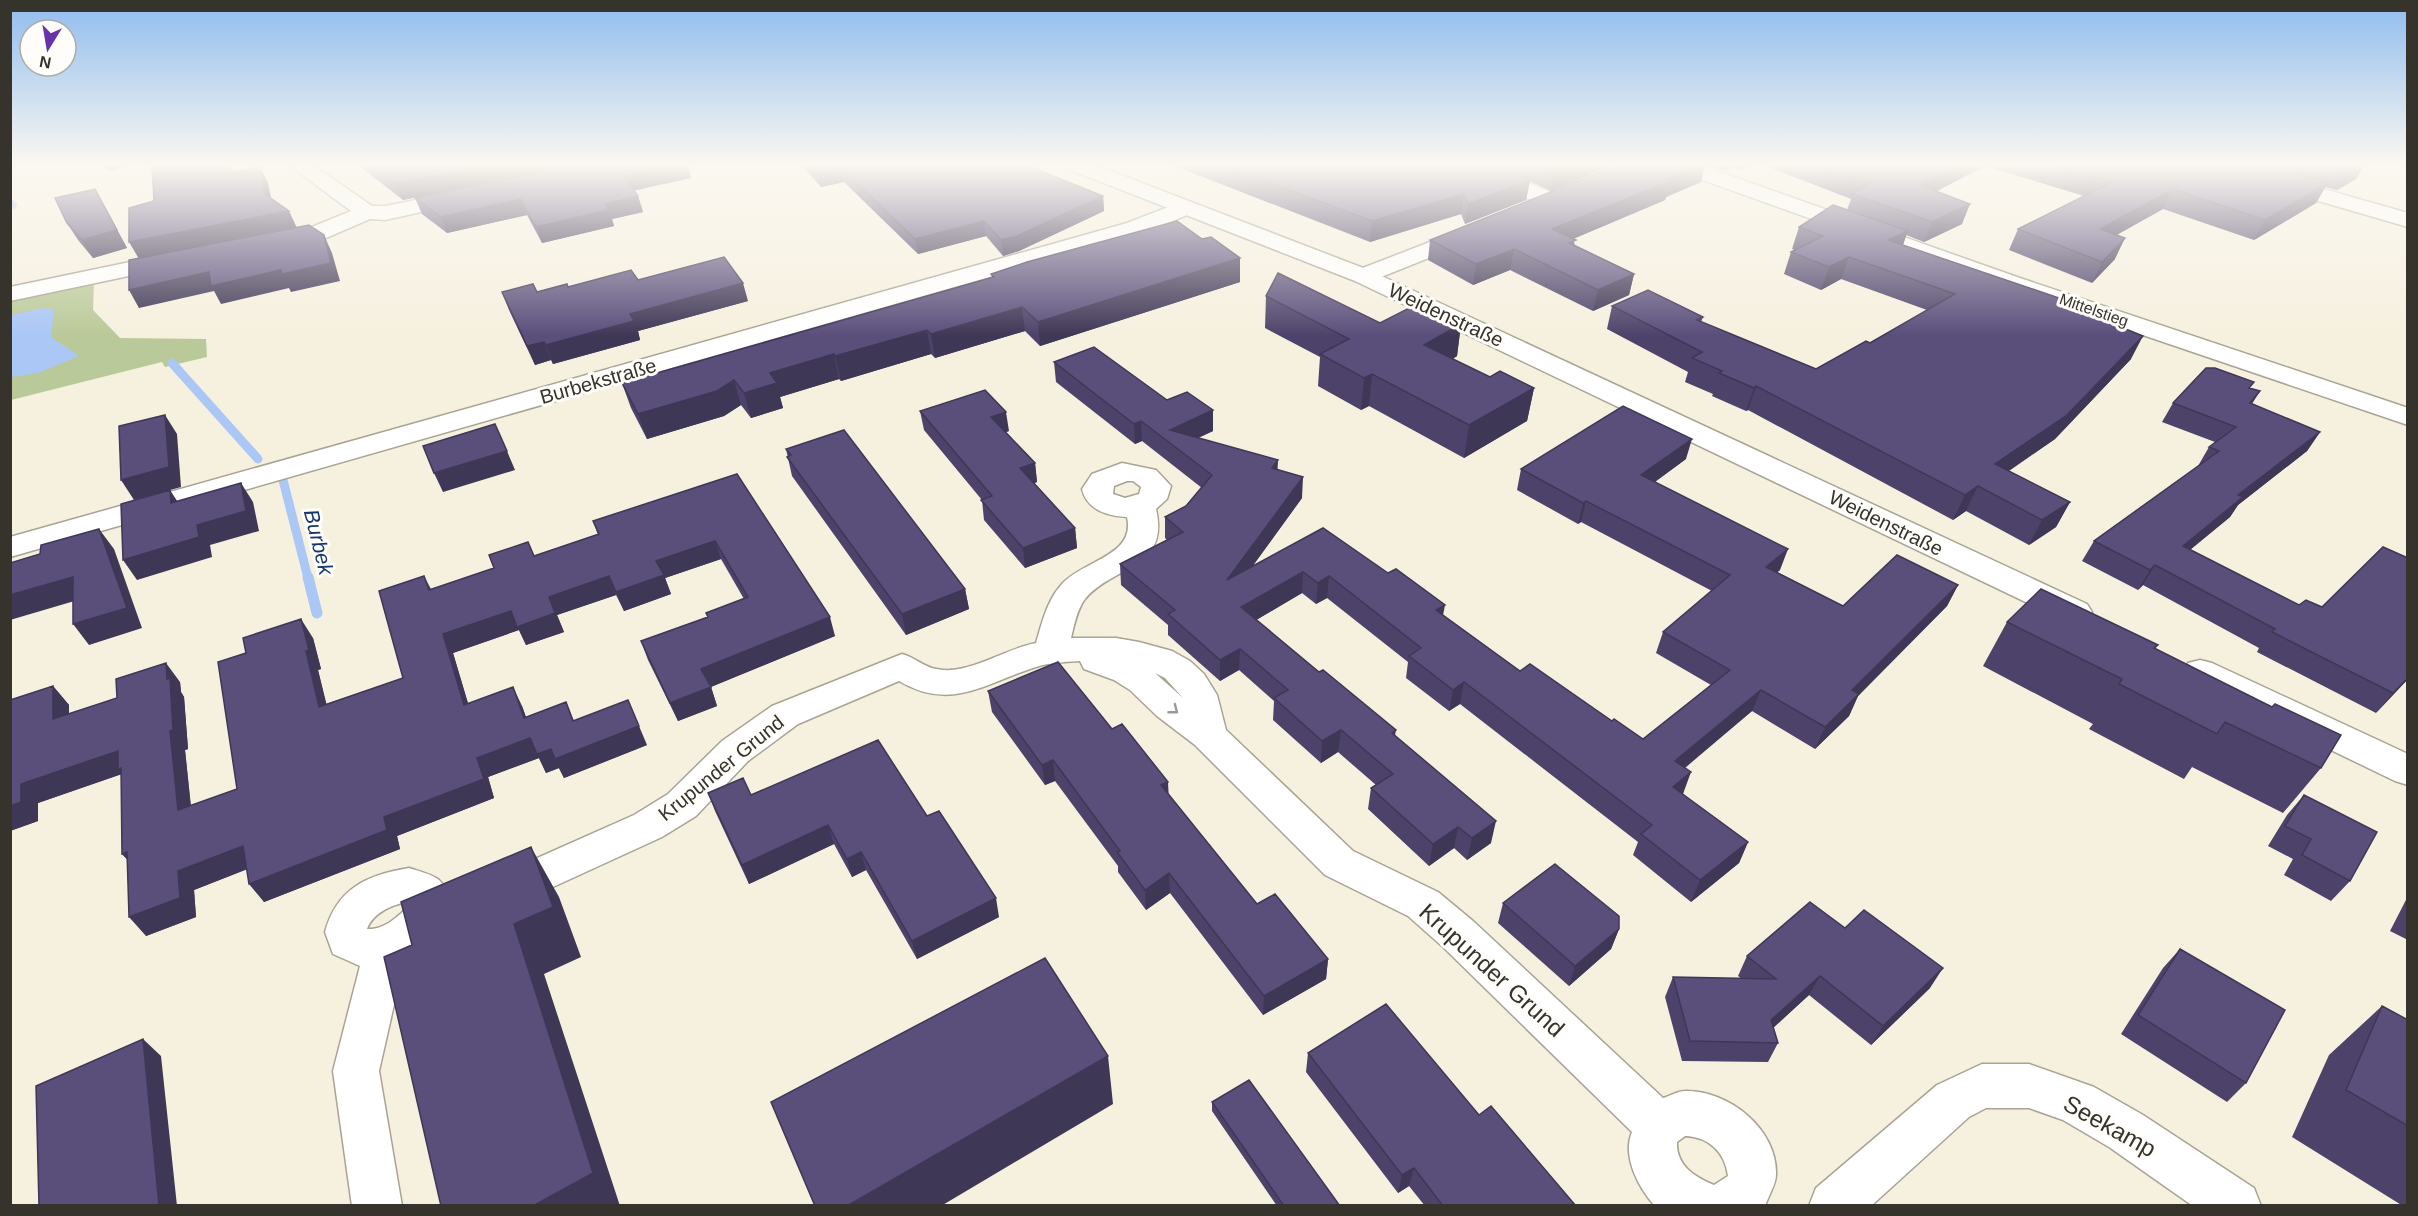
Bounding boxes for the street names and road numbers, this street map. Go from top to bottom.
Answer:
street label: Weidenstraße [1385,279,1507,351]
street label: Mittelstieg [2057,290,2131,330]
street label: Burbekstraße [537,354,659,408]
street label: Weidenstraße [1825,486,1947,560]
street label: Krupunder Grund [654,711,788,825]
street label: Krupunder Grund [1414,898,1570,1042]
street label: Seekamp [2059,1090,2161,1162]

